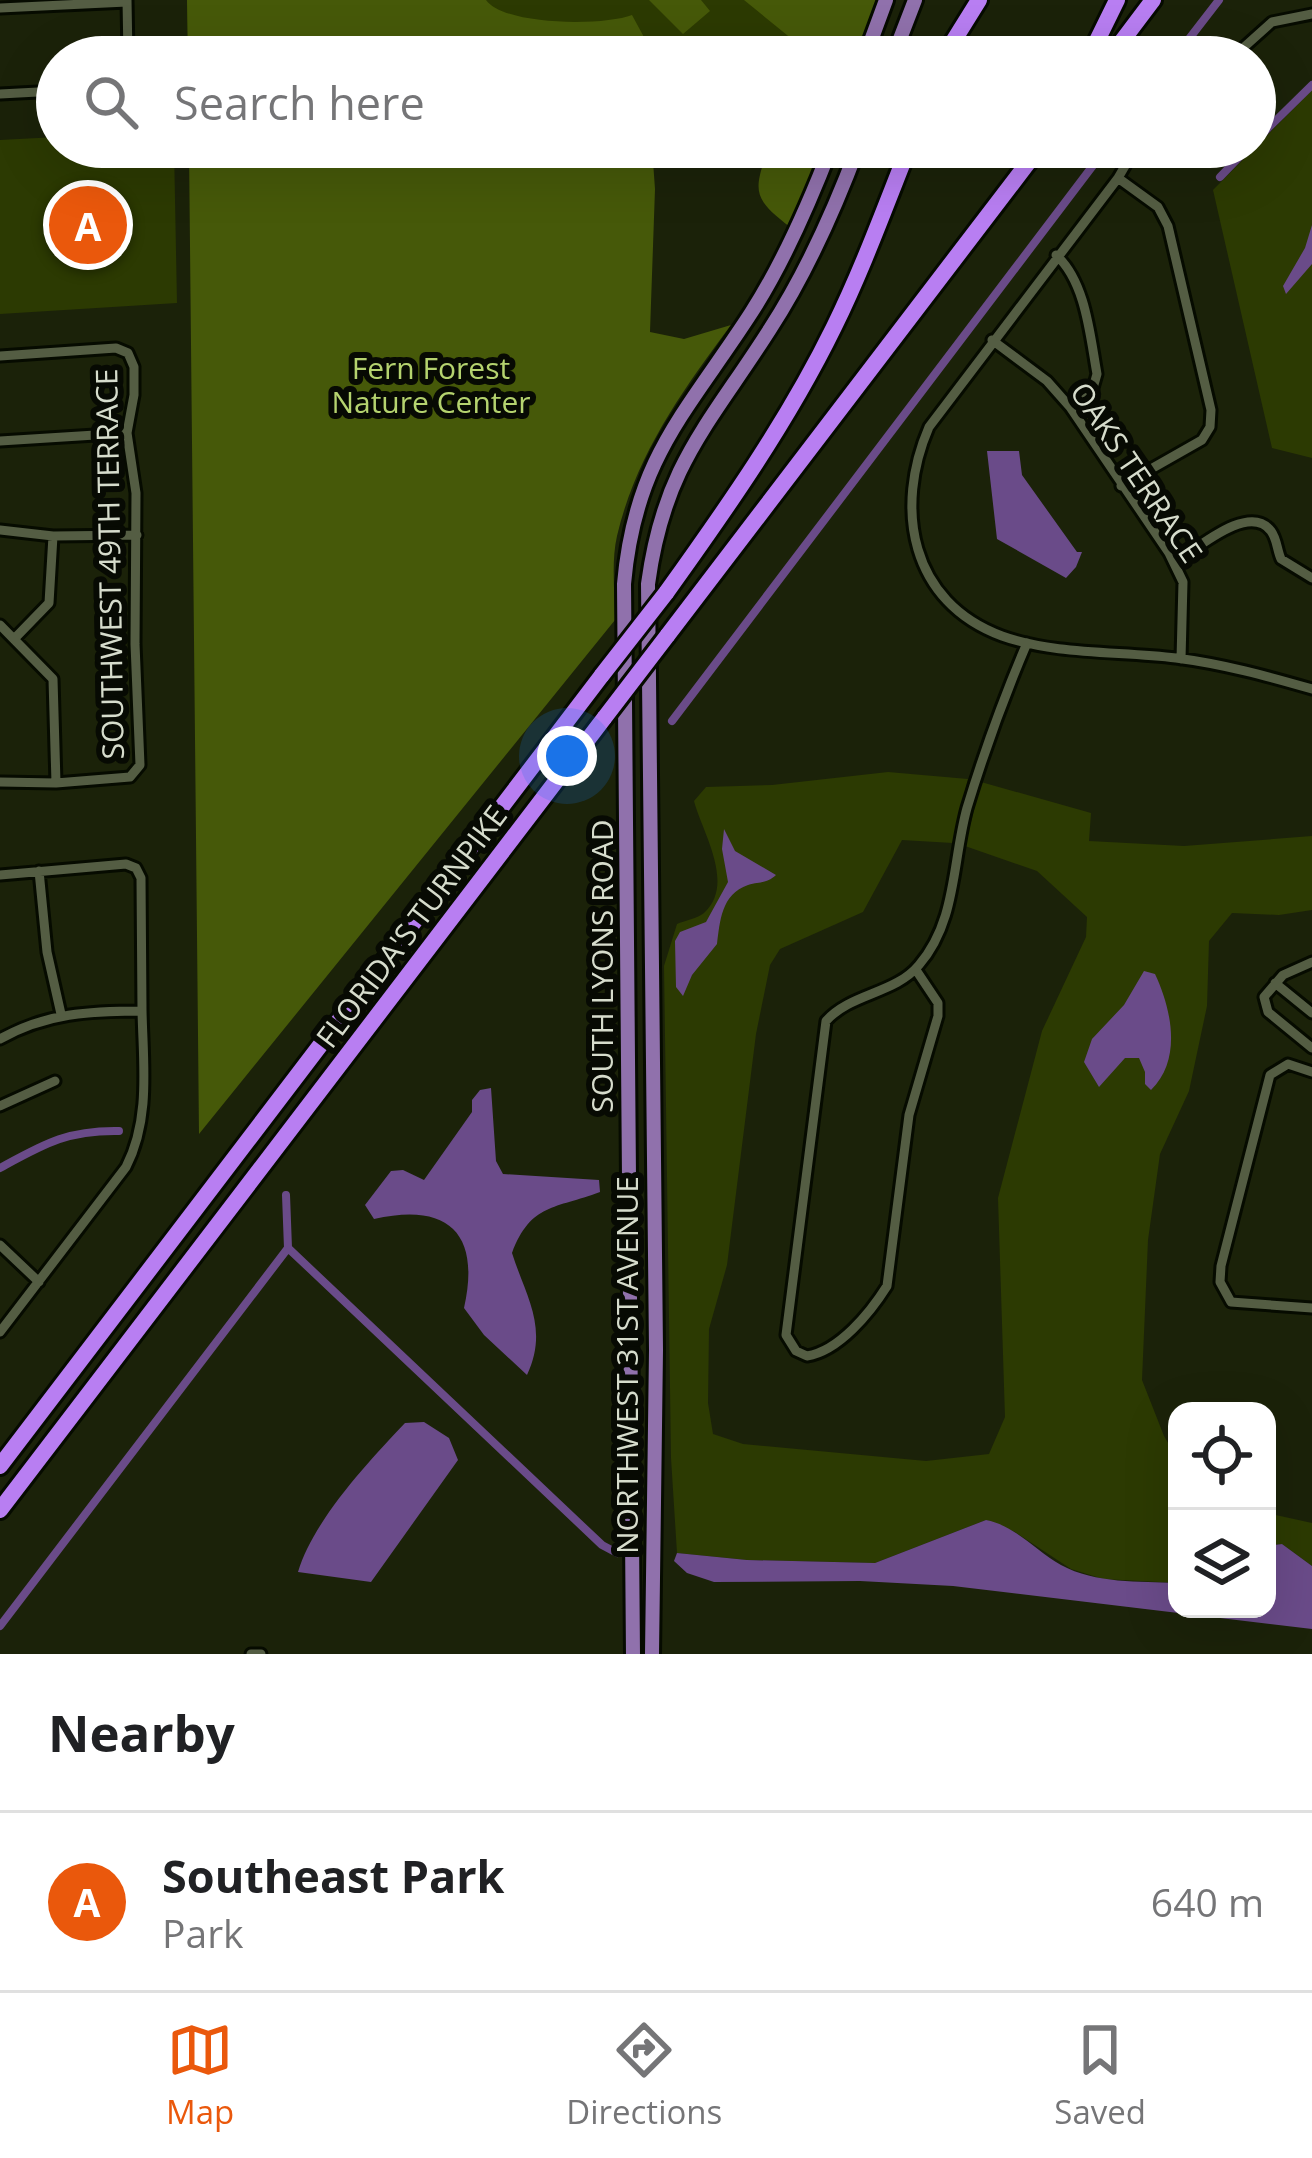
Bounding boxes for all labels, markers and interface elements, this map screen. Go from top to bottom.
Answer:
search box [36,36,1276,168]
icon: search [78,69,144,135]
text: Search here [174,72,425,133]
pin: A [49,180,127,270]
park label: Fern Forest Nature Center [331,347,531,422]
street label: SOUTHWEST 49TH TERRACE [85,368,133,760]
street label: OAKS TERRACE [1061,374,1213,570]
your location [537,726,597,786]
street label: FLORIDA'S TURNPIKE [306,796,516,1056]
street label: SOUTH LYONS ROAD [581,819,622,1113]
street label: NORTHWEST 31ST AVENUE [606,1176,647,1554]
map controls [1168,1402,1276,1618]
button: locate [1168,1402,1276,1510]
button: layers [1168,1510,1276,1618]
text: Nearby [48,1697,235,1767]
text: Southeast Park [162,1845,504,1906]
text: A [74,1875,100,1928]
text: 640 m [1151,1875,1264,1928]
text: Park [162,1906,244,1959]
tab: Map [166,2017,234,2134]
tab: Directions [566,2017,722,2134]
tab: Saved [1054,2017,1146,2134]

